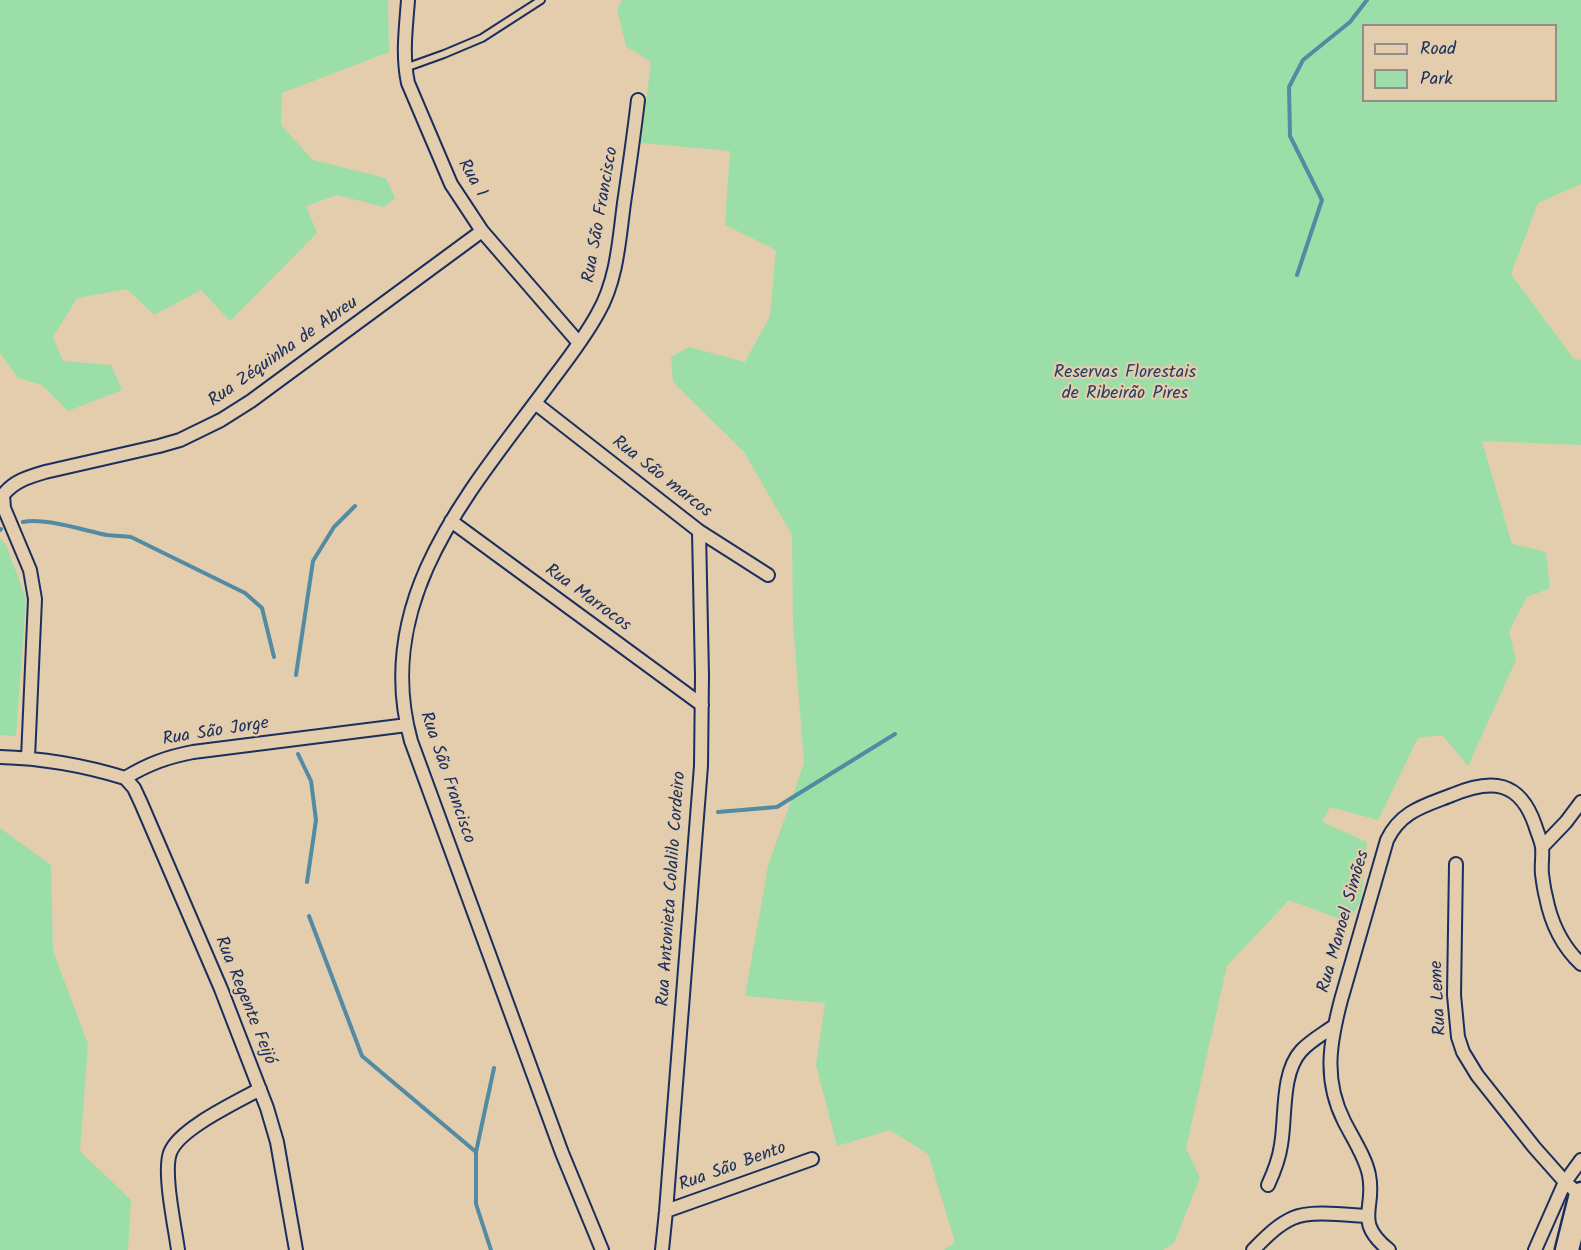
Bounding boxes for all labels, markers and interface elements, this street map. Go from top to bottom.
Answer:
legend [1362,24,1557,102]
text: Road [1420,35,1456,64]
text: Park [1420,65,1453,94]
street label: Rua São Francisco [579,145,625,285]
street label: Rua 1 [452,156,490,202]
street label: Rua Zéquinha de Abreu [205,293,363,413]
park label: Reservas Florestais de Ribeirão Pires [1054,363,1196,406]
street label: Rua São marcos [607,432,715,524]
street label: Rua Marrocos [540,560,634,638]
street label: Rua São Francisco [413,709,479,847]
street label: Rua São Jorge [161,714,271,752]
street label: Rua Antonieta Colalilo Cordeiro [654,771,692,1007]
street label: Rua Manoel Simões [1314,848,1376,996]
street label: Rua Regente Feijó [208,934,280,1068]
street label: Rua Leme [1427,960,1453,1036]
street label: Rua São Bento [676,1139,790,1197]

